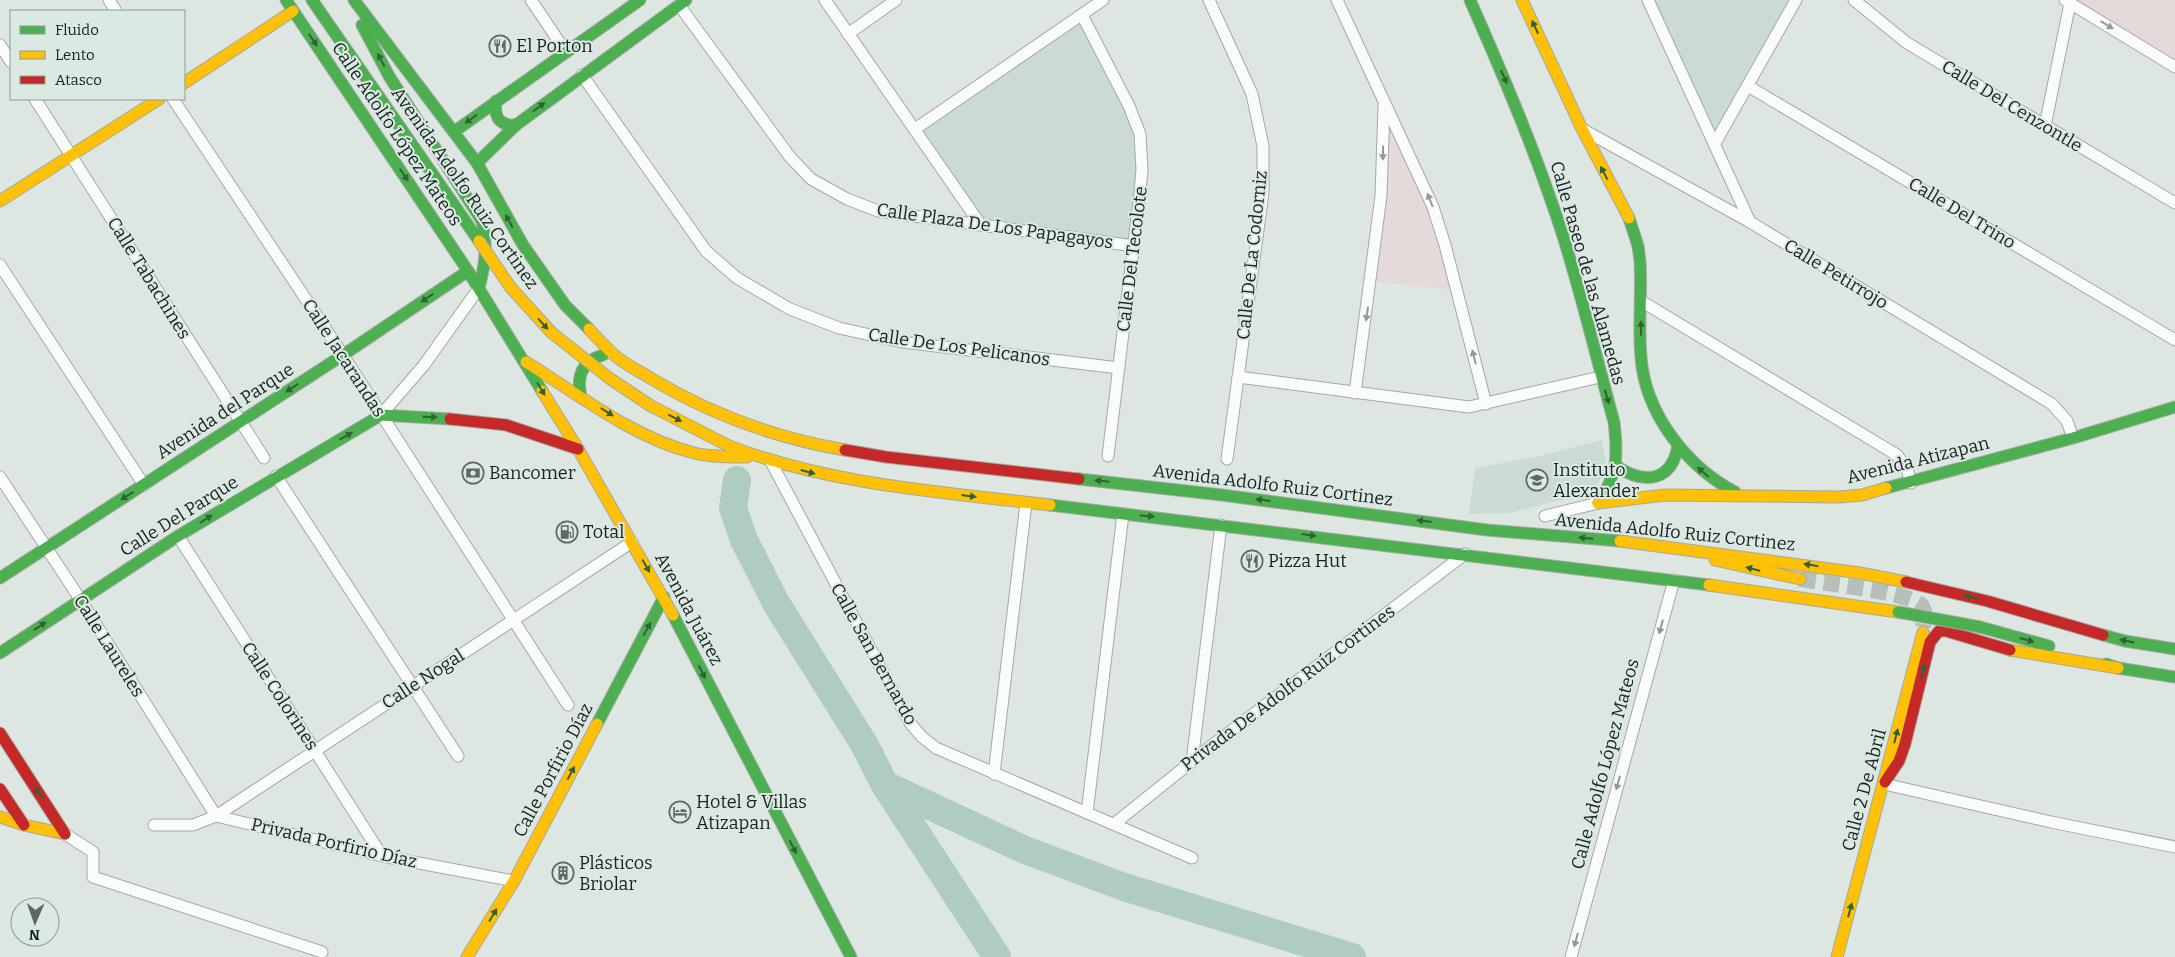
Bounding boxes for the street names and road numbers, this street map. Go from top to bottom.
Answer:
street label: Calle Adolfo López Mateos [327,38,467,230]
street label: Calle Del Cenzontle [1938,55,2086,157]
street label: Avenida Adolfo Ruiz Cortinez [387,83,543,293]
street label: Calle Paseo de las Alamedas [1545,159,1631,387]
street label: Calle De La Codorniz [1232,169,1272,341]
street label: Calle Del Trino [1904,172,2020,254]
street label: Calle Del Tecolote [1112,185,1152,333]
street label: Calle Plaza De Los Papagayos [875,198,1115,254]
street label: Calle Tabachines [103,213,195,343]
street label: Calle Petirrojo [1780,234,1892,314]
street label: Calle Jacarandas [298,295,390,421]
street label: Calle De Los Pelicanos [867,323,1051,371]
street label: Avenida del Parque [152,358,298,464]
street label: Avenida Atizapan [1844,432,1992,488]
street label: Avenida Adolfo Ruiz Cortinez [1152,459,1394,511]
street label: Calle Del Parque [116,471,242,561]
street label: Avenida Adolfo Ruiz Cortinez [1554,508,1796,556]
street label: Avenida Juárez [650,549,728,669]
street label: Calle San Bernardo [826,579,922,729]
street label: Calle Laureles [69,591,149,701]
street label: Privada De Adolfo Ruíz Cortines [1177,600,1399,776]
street label: Calle Colorines [237,638,323,754]
street label: Calle Nogal [378,644,468,714]
street label: Calle Adolfo López Mateos [1566,656,1644,872]
street label: Calle Porfirio Díaz [508,699,598,841]
street label: Calle 2 De Abril [1837,726,1891,854]
street label: Privada Porfirio Díaz [249,813,419,873]

